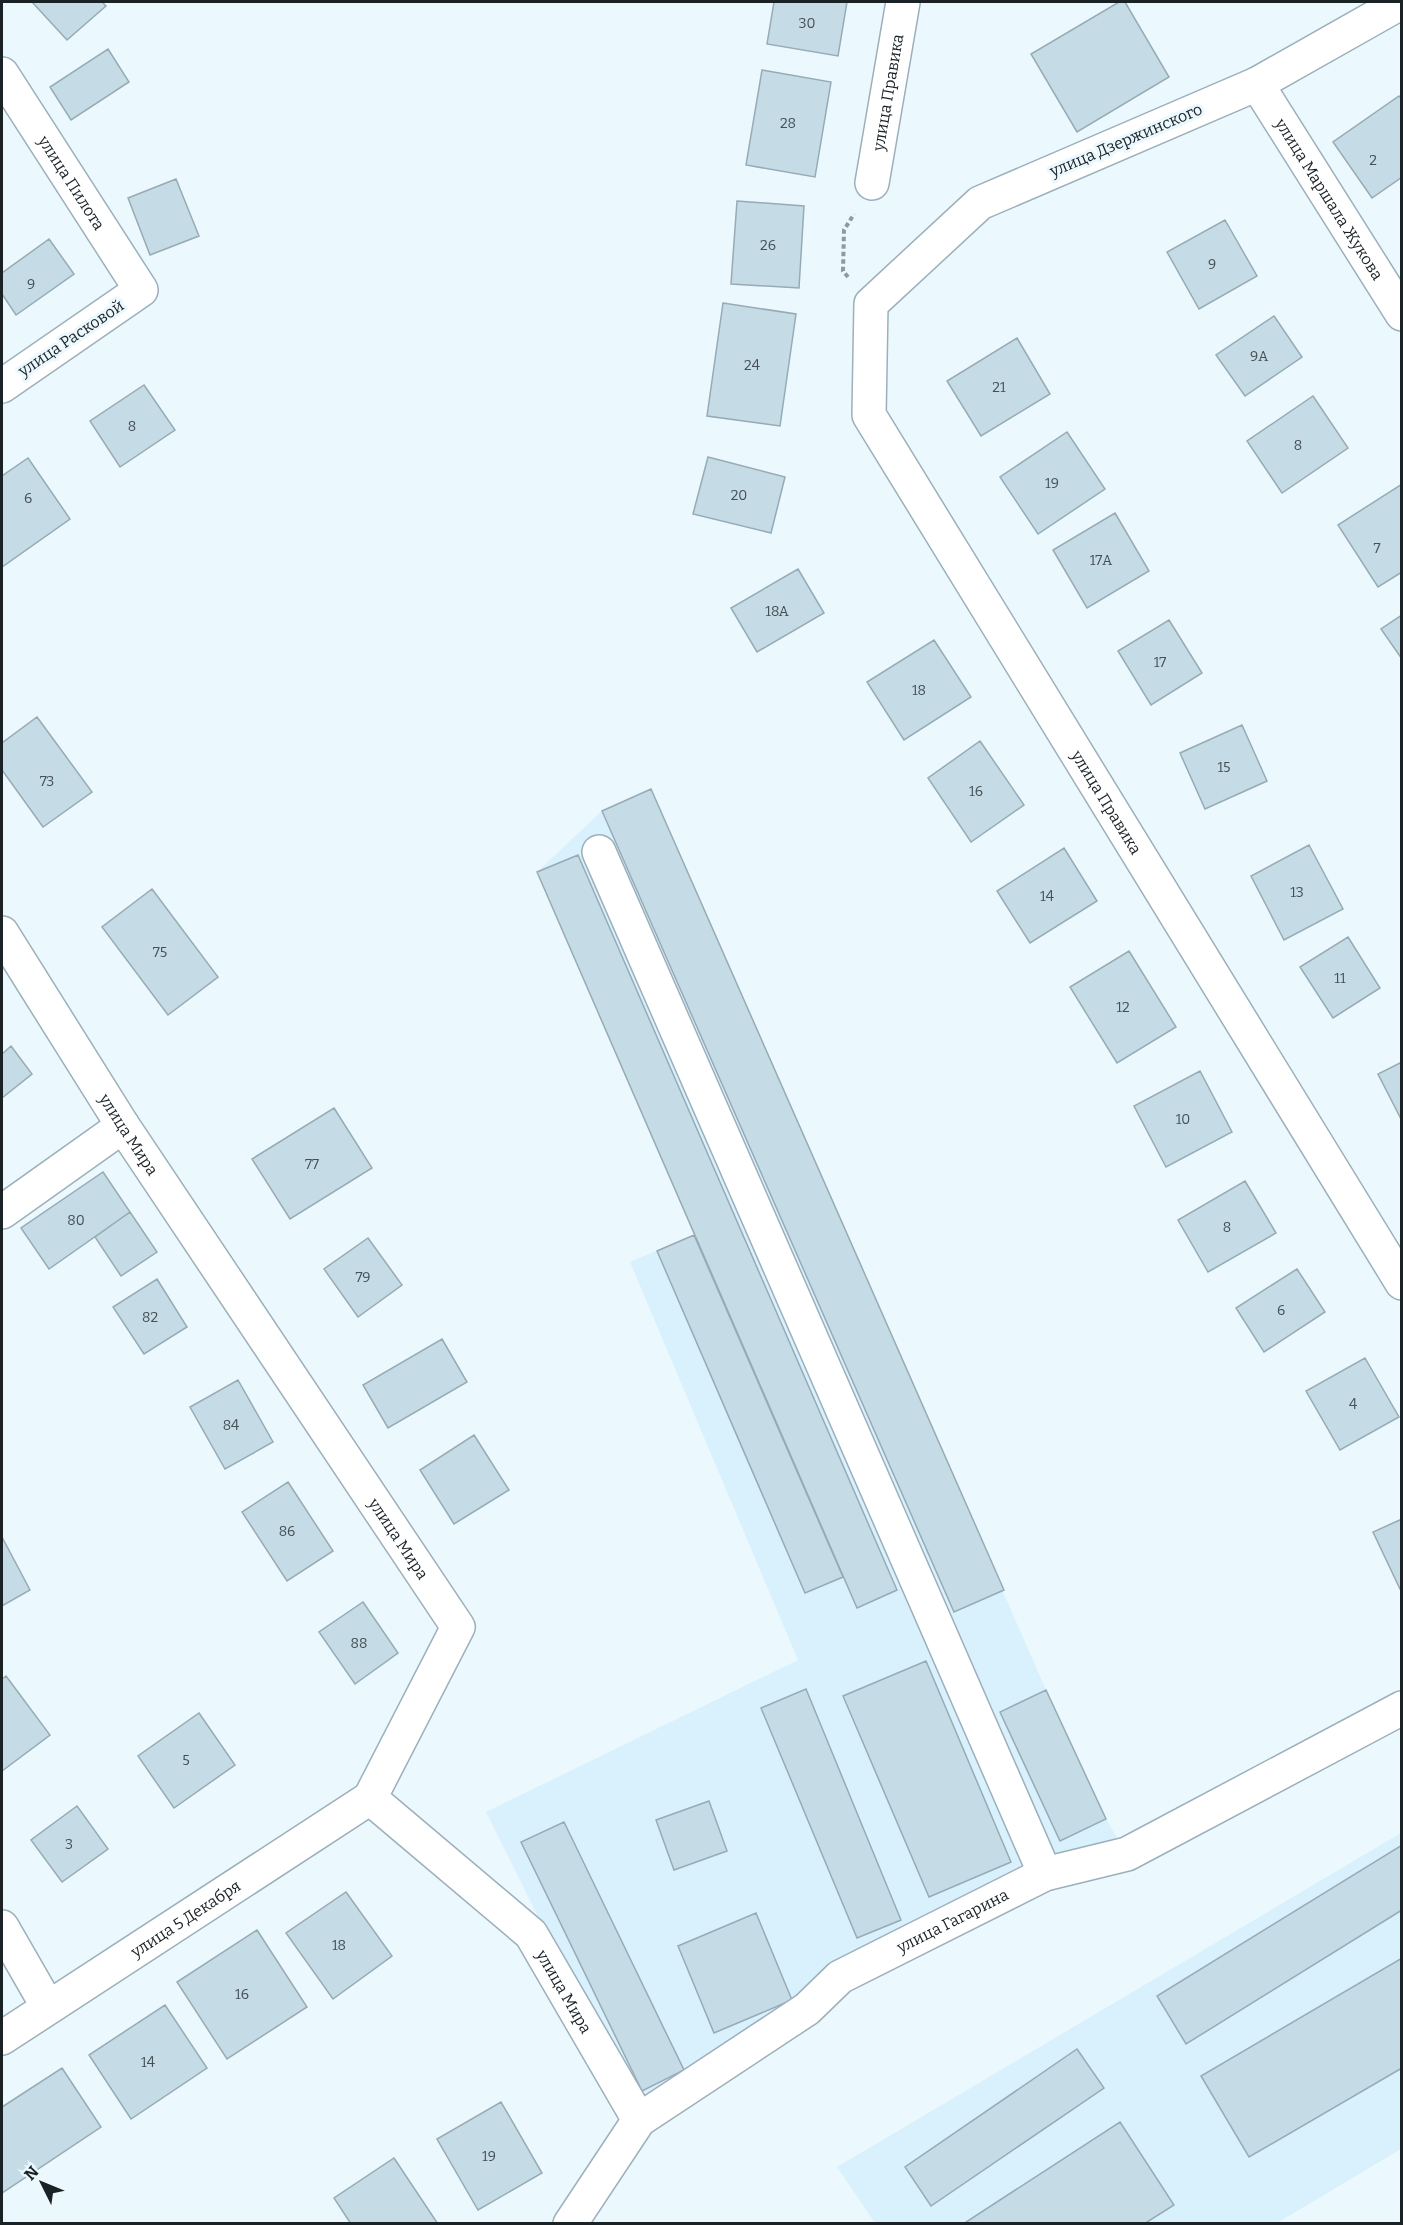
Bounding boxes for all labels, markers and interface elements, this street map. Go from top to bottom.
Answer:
house number: 30 [799,15,815,32]
street label: улица Правика [868,32,907,153]
street label: улица Дзержинского [1046,99,1205,181]
street label: улица Маршала Жукова [1271,114,1388,284]
house number: 28 [780,115,796,132]
street label: улица Пилота [34,131,109,233]
house number: 2 [1369,152,1377,169]
house number: 26 [760,237,776,254]
house number: 9 [1208,256,1216,273]
house number: 9 [27,276,35,293]
street label: улица Расковой [14,296,127,381]
house number: 9А [1250,348,1268,365]
house number: 24 [744,357,760,374]
house number: 21 [992,379,1006,396]
house number: 8 [128,418,136,435]
house number: 8 [1294,437,1302,454]
house number: 19 [1045,475,1059,492]
house number: 20 [731,487,747,504]
house number: 6 [24,490,32,507]
house number: 7 [1373,540,1381,557]
house number: 17А [1090,552,1112,569]
house number: 18А [765,603,789,620]
house number: 17 [1154,654,1166,671]
house number: 18 [912,682,926,699]
street label: улица Правика [1067,746,1146,858]
house number: 15 [1217,759,1231,776]
house number: 73 [40,773,54,790]
house number: 16 [969,783,983,800]
house number: 13 [1290,884,1304,901]
house number: 14 [1040,888,1054,905]
house number: 75 [153,944,167,961]
house number: 11 [1334,970,1346,987]
house number: 12 [1116,999,1130,1016]
street label: улица Мира [95,1089,163,1179]
house number: 10 [1176,1111,1190,1128]
house number: 77 [305,1156,319,1173]
house number: 80 [67,1212,85,1229]
house number: 8 [1223,1219,1231,1236]
house number: 79 [356,1269,371,1286]
house number: 6 [1277,1302,1285,1319]
house number: 82 [142,1309,158,1326]
house number: 4 [1349,1396,1357,1413]
house number: 84 [223,1417,239,1434]
street label: улица Мира [364,1493,433,1583]
house number: 86 [279,1523,295,1540]
house number: 88 [351,1635,367,1652]
house number: 5 [182,1752,190,1769]
house number: 3 [65,1836,73,1853]
street label: улица 5 Декабря [126,1876,244,1962]
street label: улица Гагарина [893,1884,1012,1957]
house number: 18 [332,1937,346,1954]
street label: улица Мира [532,1945,596,2037]
house number: 16 [235,1986,249,2003]
house number: 14 [141,2054,155,2071]
house number: 19 [482,2148,496,2165]
north arrow [12,2153,72,2213]
text: N [20,2162,43,2184]

